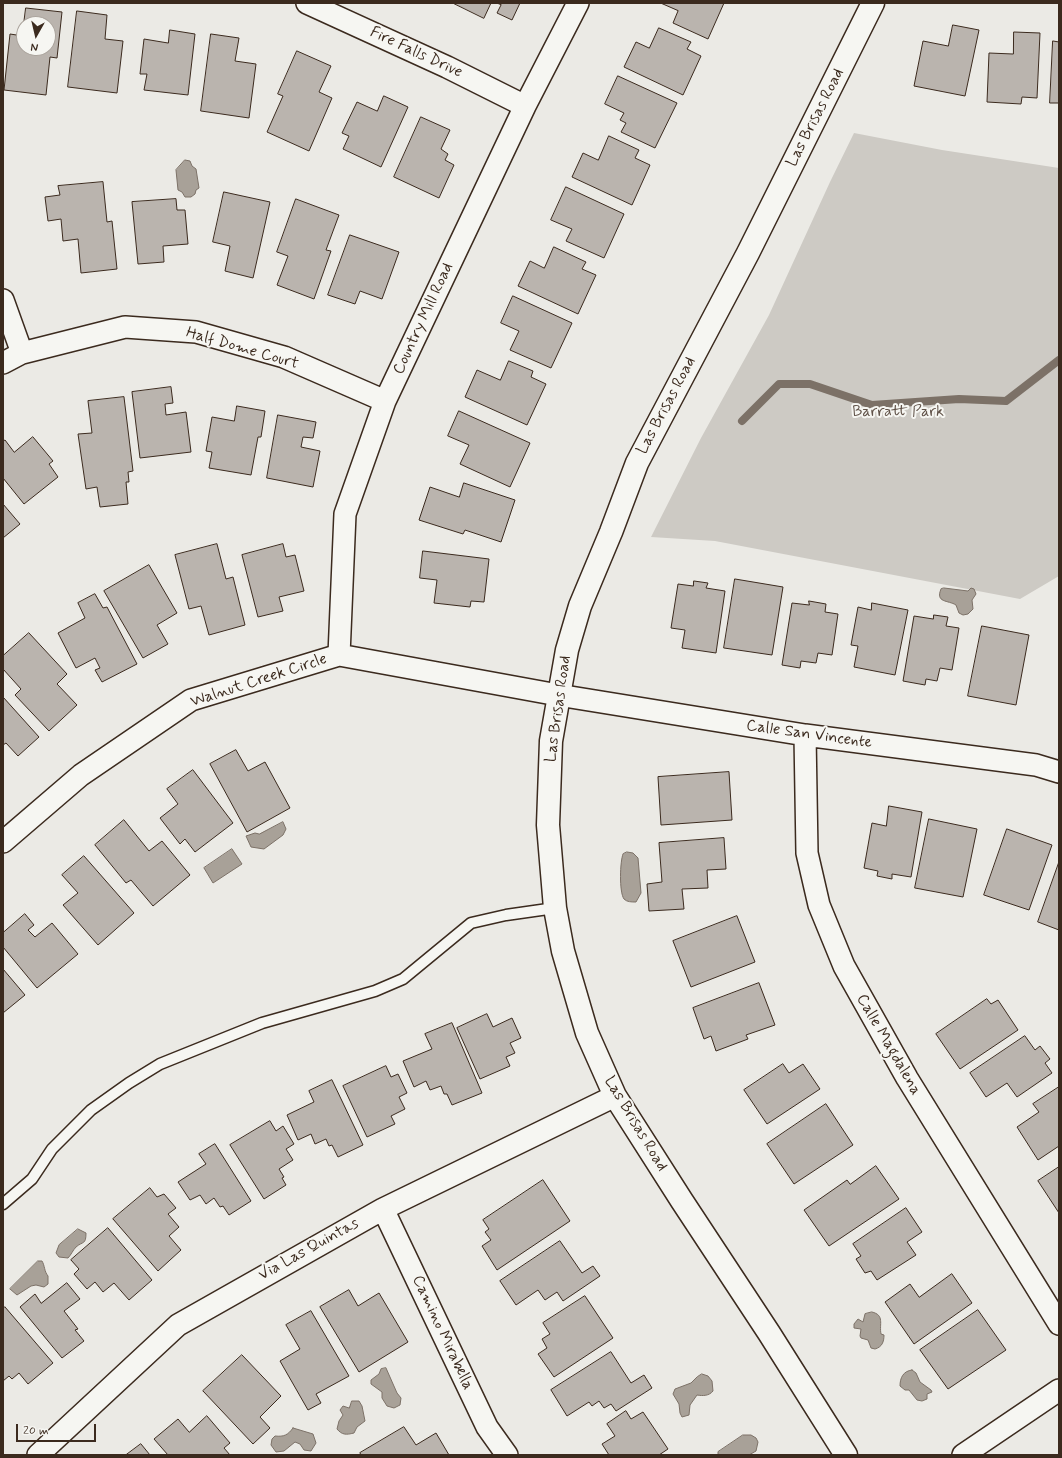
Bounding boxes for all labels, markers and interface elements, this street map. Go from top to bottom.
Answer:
north arrow [16,16,56,56]
street label: Fire Falls Drive [367,23,465,83]
text: N [30,39,39,54]
street label: Las Brisas Road [783,66,849,170]
street label: Country Mill Road [390,260,458,378]
street label: Half Dome Court [184,324,300,374]
street label: Las Brisas Road [633,354,701,458]
park label: Barratt Park [852,403,944,423]
street label: Walnut Creek Circle [188,650,330,712]
street label: Las Brisas Road [542,654,576,764]
street label: Calle San Vincente [745,717,873,753]
street label: Calle Magdalena [851,991,925,1099]
street label: Las Brisas Road [599,1073,671,1175]
street label: Via Las Quintas [256,1215,362,1285]
street label: Camino Mirabella [407,1273,477,1393]
scale bar [18,1416,98,1442]
text: 20 m [23,1423,49,1439]

